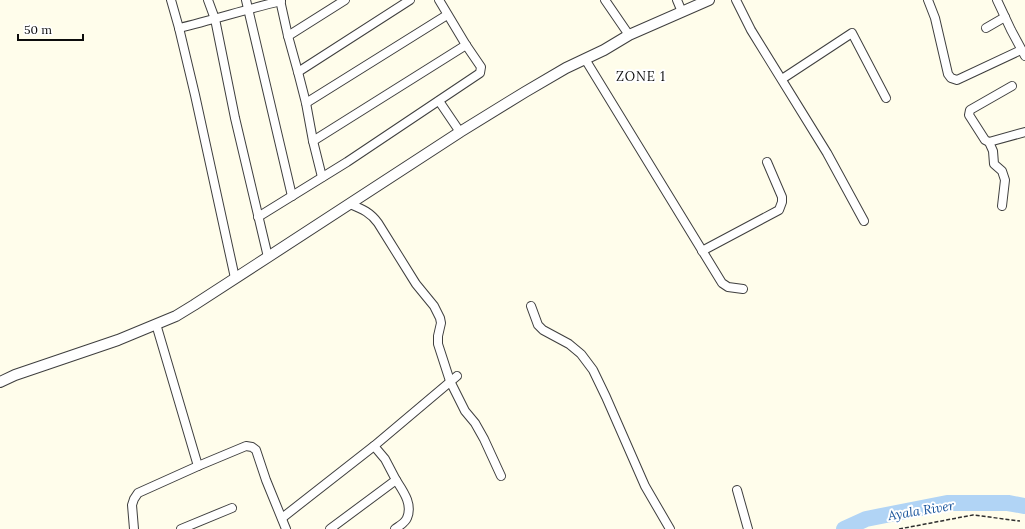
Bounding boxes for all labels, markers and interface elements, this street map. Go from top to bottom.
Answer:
scale bar [18,16,83,42]
text: 50 m [24,22,52,37]
district label: ZONE 1 [616,68,666,85]
water label: Ayala River [886,497,956,524]

